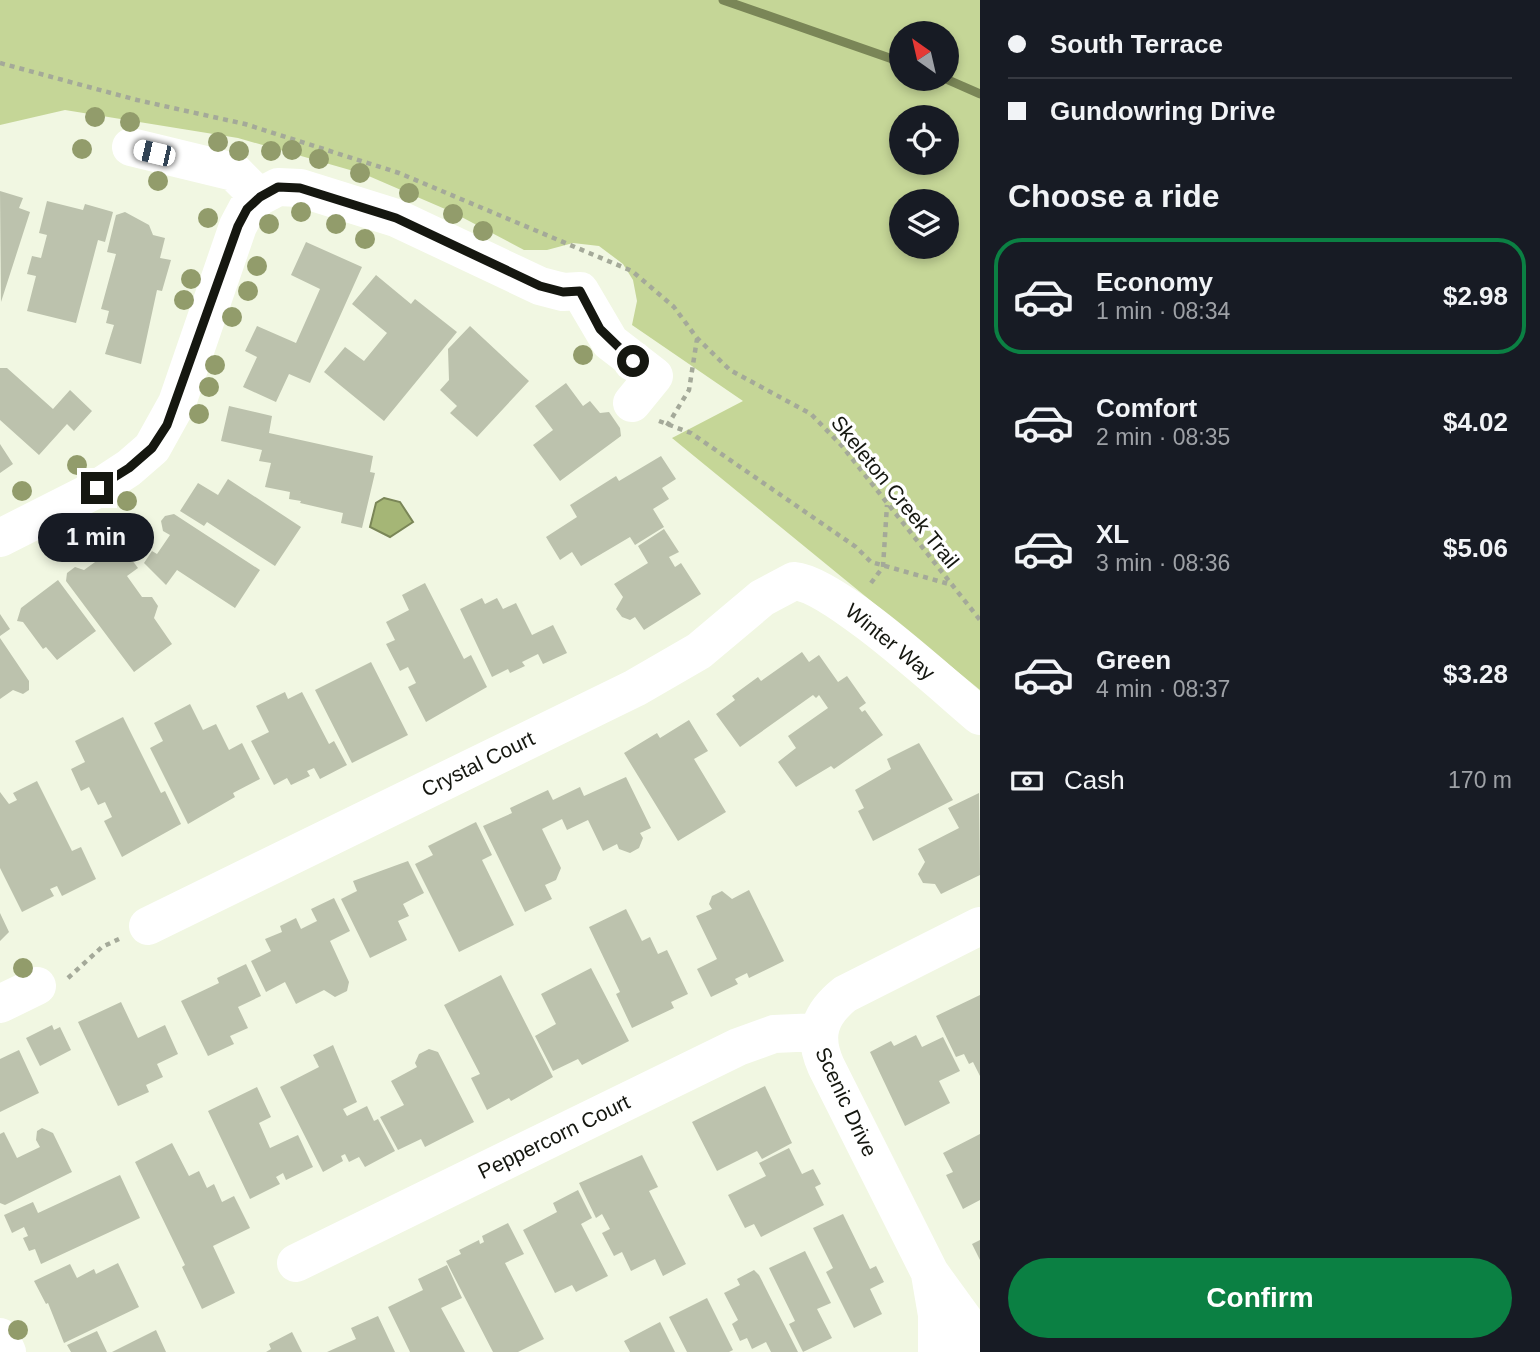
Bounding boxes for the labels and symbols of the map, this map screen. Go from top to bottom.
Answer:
north arrow [889,21,959,91]
car [132,138,177,168]
route start [617,345,649,377]
street label: Skeleton Creek Trail [827,411,964,572]
route end [81,472,113,504]
callout: 1 min [39,512,155,562]
street label: Winter Way [841,599,940,685]
street label: Crystal Court [418,726,538,801]
street label: Scenic Drive [811,1044,882,1160]
street label: Peppercorn Court [474,1090,633,1183]

